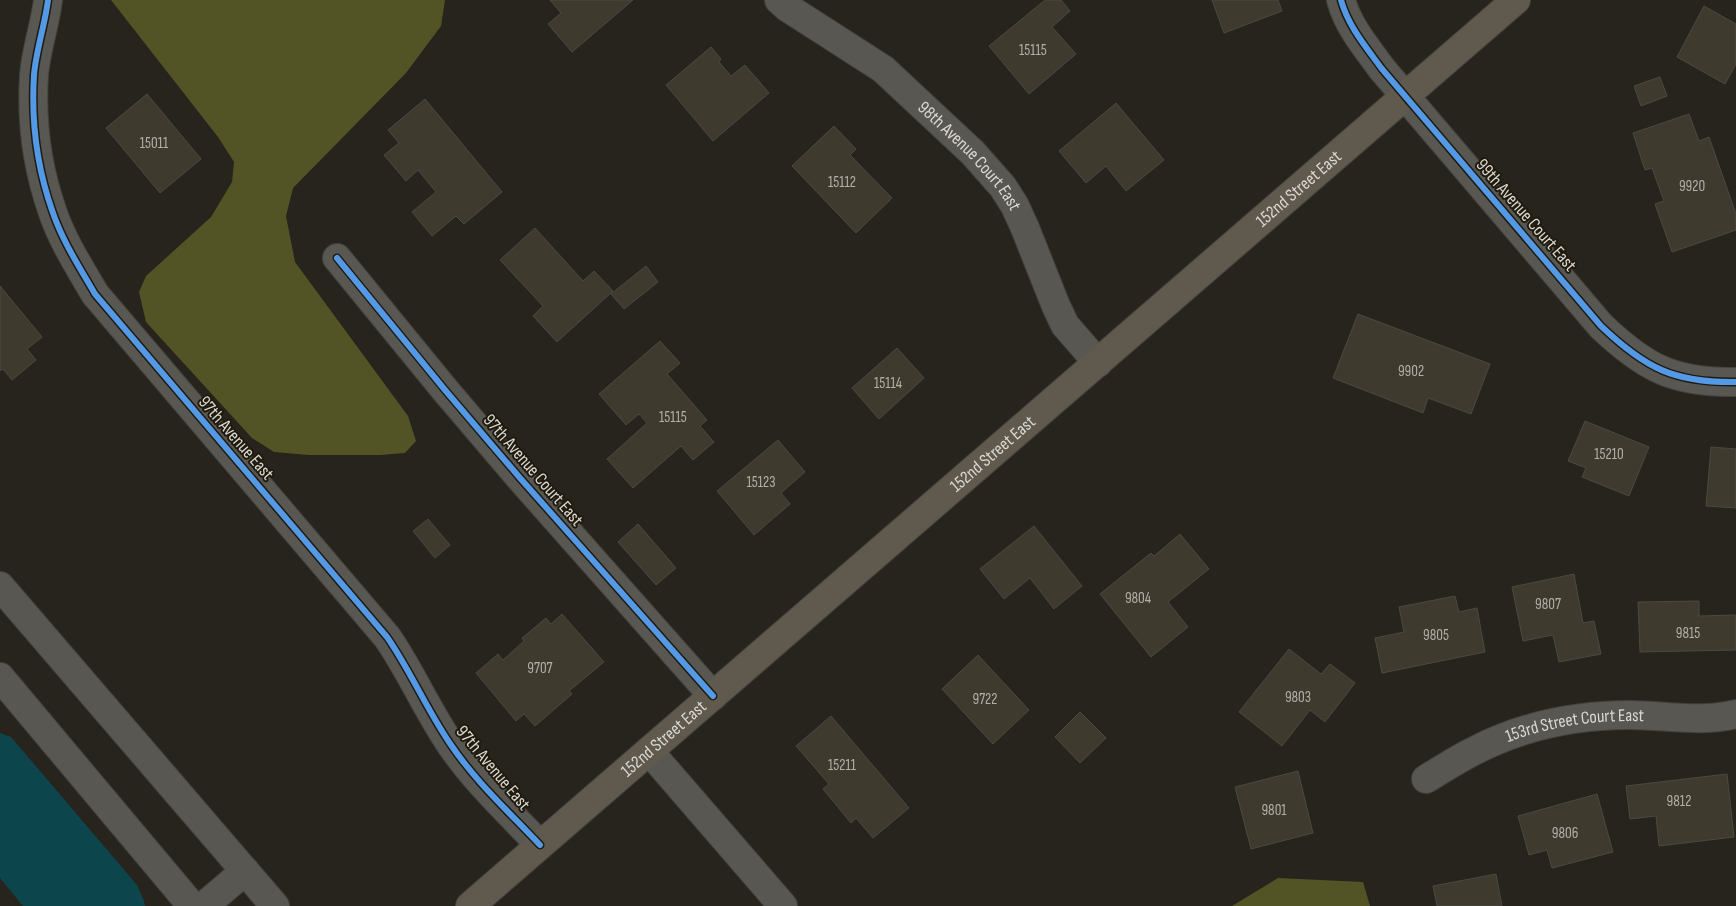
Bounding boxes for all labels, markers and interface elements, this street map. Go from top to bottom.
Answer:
house number: 15115 [1019,41,1047,60]
street label: 98th Avenue Court East [914,97,1026,214]
house number: 15011 [140,134,169,153]
street label: 152nd Street East [1251,145,1346,231]
street label: 99th Avenue Court East [1471,154,1581,276]
house number: 15112 [828,173,856,192]
house number: 9920 [1679,177,1705,196]
house number: 9902 [1398,362,1424,381]
house number: 15114 [874,374,902,393]
street label: 97th Avenue East [194,392,278,485]
house number: 15115 [659,408,687,427]
street label: 97th Avenue Court East [479,410,588,531]
street label: 152nd Street East [945,411,1040,496]
house number: 15210 [1594,445,1624,464]
house number: 15123 [746,473,776,492]
house number: 9804 [1125,589,1151,608]
house number: 9807 [1535,595,1561,614]
house number: 9815 [1676,624,1700,643]
house number: 9805 [1423,626,1449,645]
house number: 9707 [527,659,553,678]
house number: 9803 [1285,688,1311,707]
house number: 9722 [972,690,998,709]
street label: 152nd Street East [617,695,711,781]
street label: 153rd Street Court East [1502,704,1645,746]
street label: 97th Avenue East [451,721,535,815]
house number: 15211 [828,756,857,775]
house number: 9812 [1667,792,1691,811]
house number: 9801 [1261,801,1287,820]
house number: 9806 [1552,824,1578,843]

